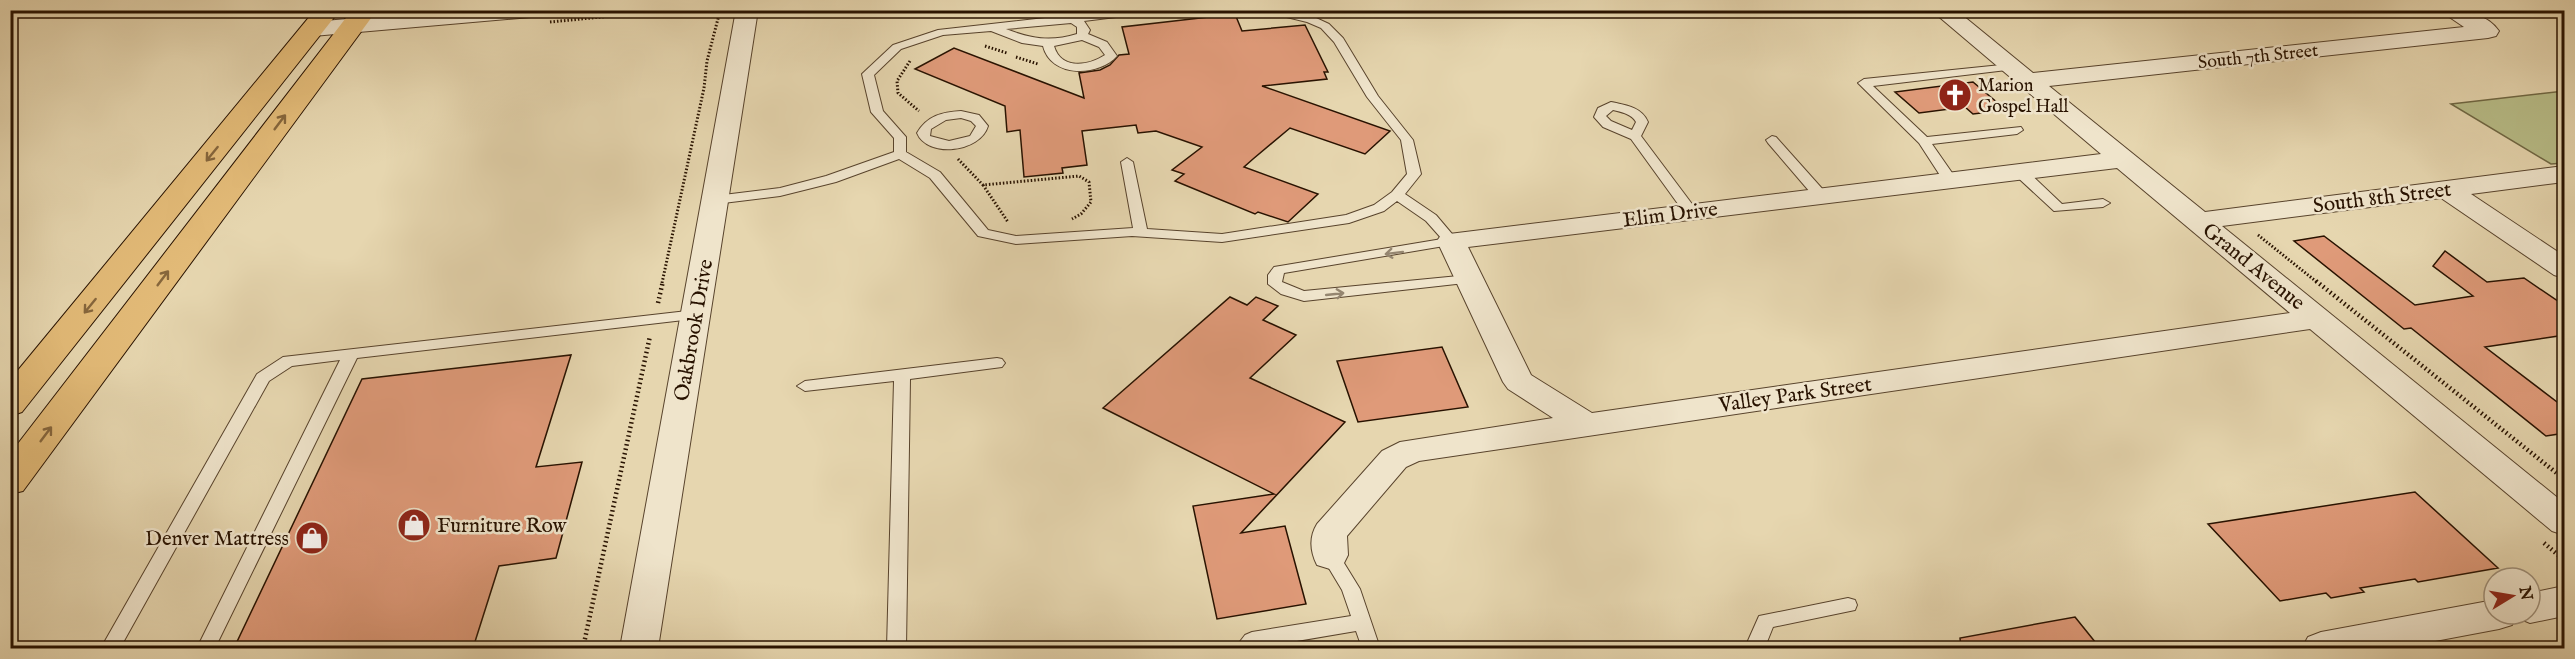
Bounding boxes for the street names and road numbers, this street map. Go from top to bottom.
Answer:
street label: South 7th Street [2197,40,2319,75]
street label: South 8th Street [2311,177,2453,220]
street label: Elim Drive [1621,196,1720,235]
street label: Grand Avenue [2196,217,2310,317]
street label: Oakbrook Drive [669,257,720,403]
street label: Valley Park Street [1716,371,1873,420]

